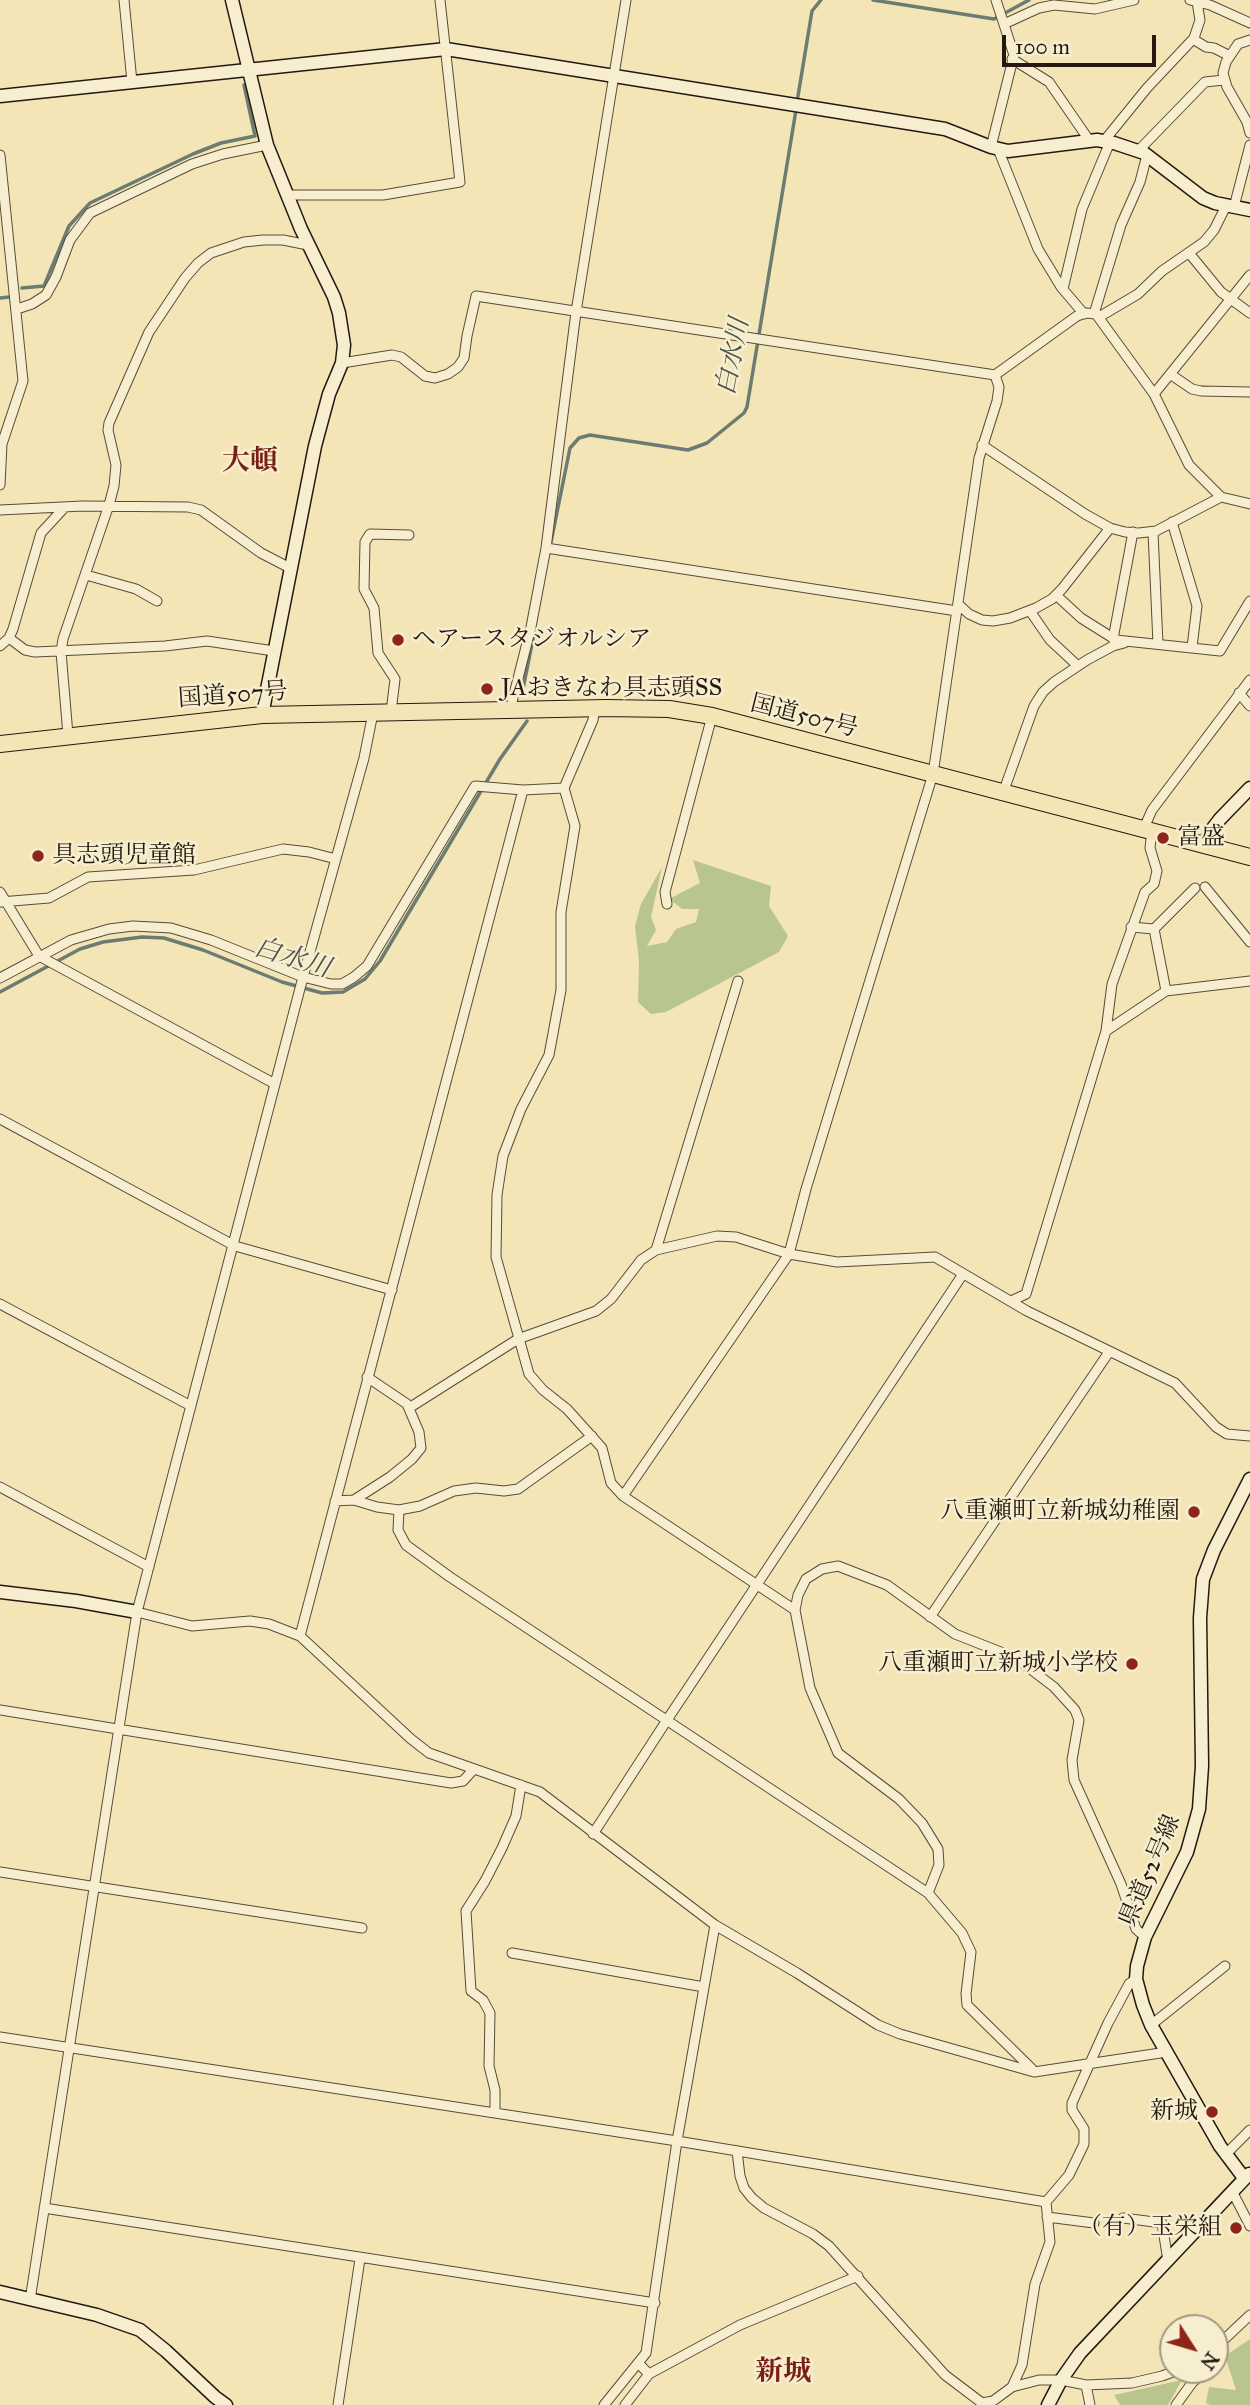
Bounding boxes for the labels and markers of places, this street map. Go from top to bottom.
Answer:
place label: ヘアースタジオルシア [412,626,651,654]
marker: ヘアースタジオルシア [390,632,406,648]
place label: JAおきなわ具志頭SS [501,675,722,703]
marker: JAおきなわ具志頭SS [479,681,495,697]
place label: 富盛 [1177,824,1225,852]
marker: 富盛 [1155,830,1171,846]
place label: 具志頭児童館 [52,842,196,870]
marker: 具志頭児童館 [30,848,46,864]
place label: 八重瀬町立新城幼稚園 [940,1498,1180,1526]
marker: 八重瀬町立新城幼稚園 [1186,1504,1202,1520]
place label: 八重瀬町立新城小学校 [878,1650,1118,1678]
marker: 八重瀬町立新城小学校 [1124,1656,1140,1672]
place label: 新城 [1150,2098,1198,2126]
marker: 新城 [1204,2104,1220,2120]
place label: （有）玉栄組 [1078,2214,1222,2242]
marker: （有）玉栄組 [1228,2220,1244,2236]

